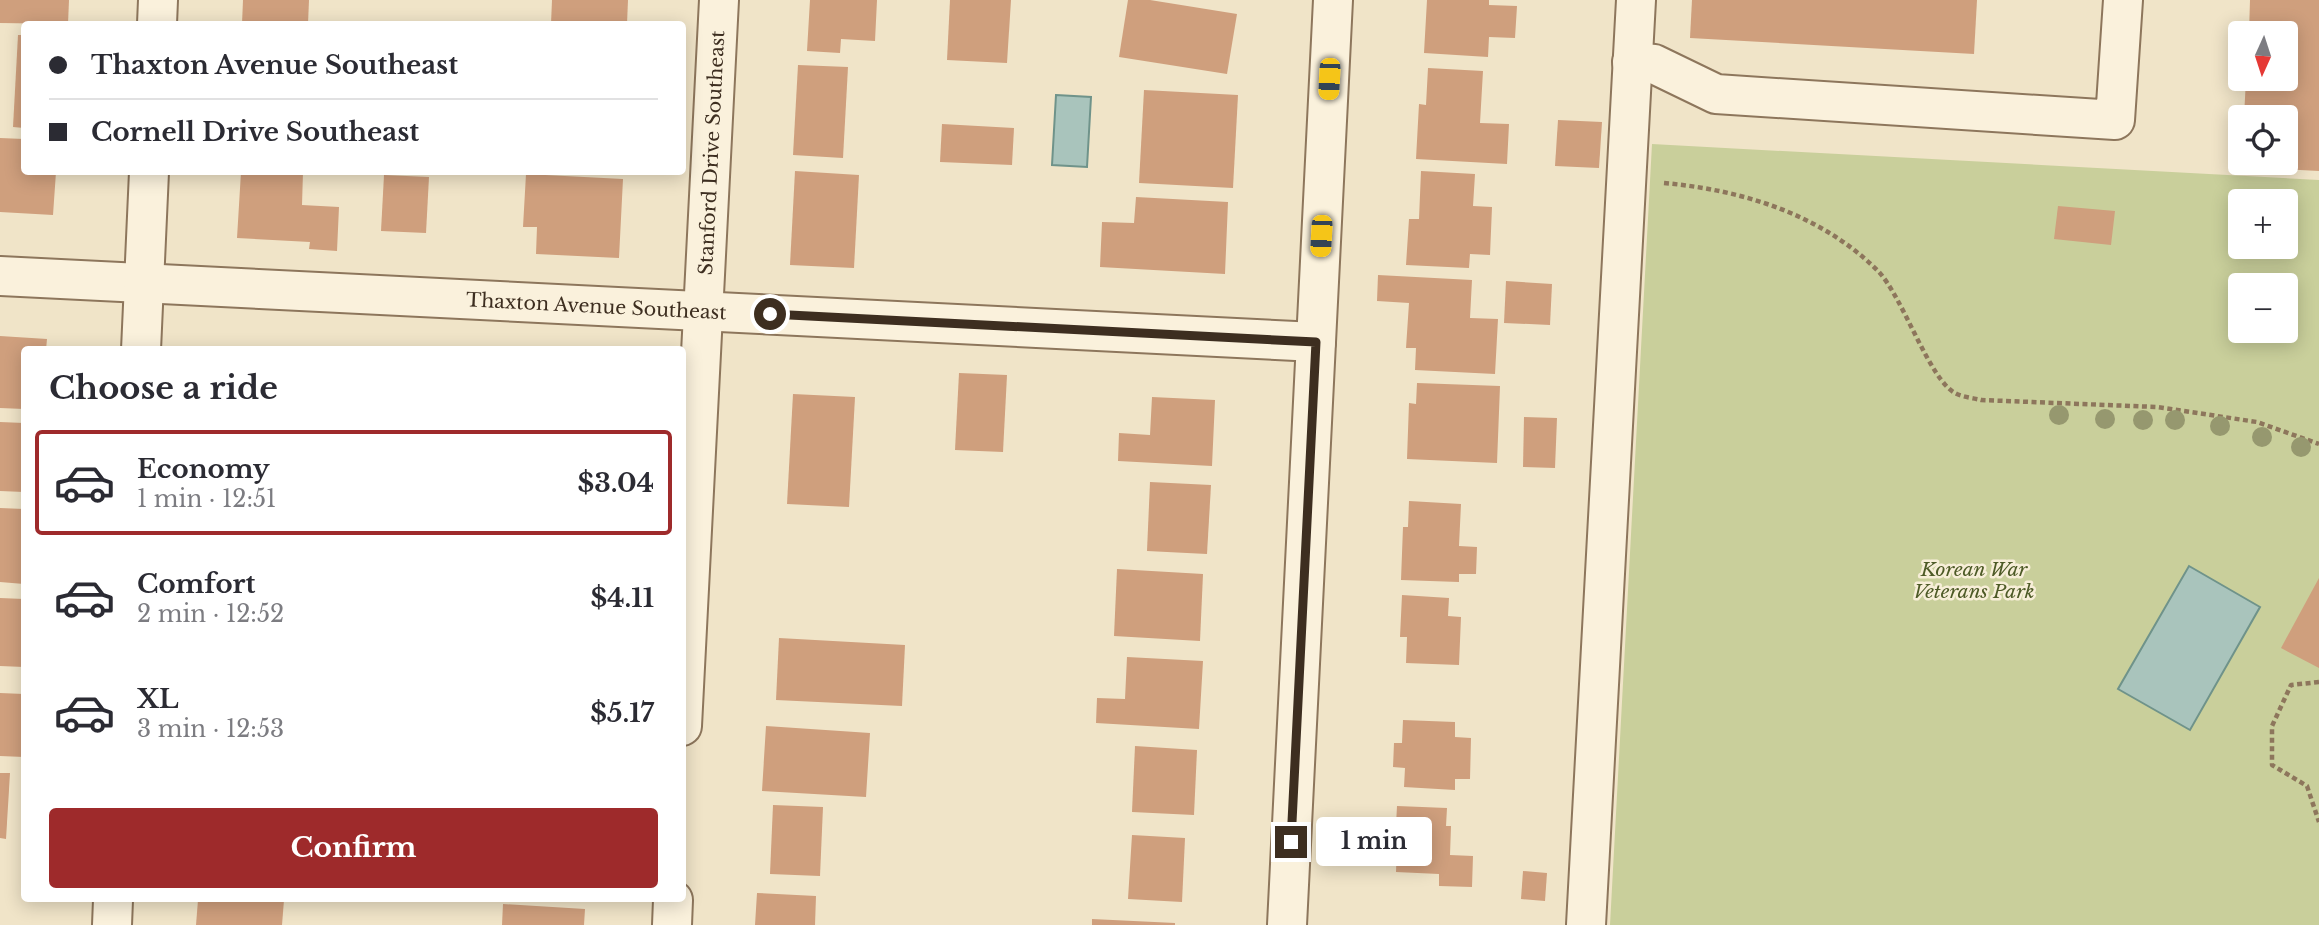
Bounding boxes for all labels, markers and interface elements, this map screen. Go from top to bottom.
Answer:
north arrow [2228,21,2298,91]
map controls [2228,21,2298,343]
street label: Stanford Drive Southeast [693,29,729,276]
text: Thaxton Avenue Southeast [91,49,458,81]
car [1318,57,1341,101]
button: locate [2228,105,2298,175]
text: Cornell Drive Southeast [91,116,419,148]
button: + [2228,189,2298,259]
car [1310,214,1333,258]
button: − [2228,273,2298,343]
street label: Thaxton Avenue Southeast [466,288,728,324]
route start [754,298,786,330]
text: Choose a ride [49,368,278,408]
icon: car [53,451,116,514]
text: Economy [137,453,270,485]
text: $3.04 [578,467,654,499]
text: 1 min · 12:51 [137,485,276,513]
park label: Korean War Veterans Park [1913,558,2035,603]
icon: car [53,566,116,629]
text: Comfort [137,568,255,600]
text: $4.11 [591,582,654,614]
text: 2 min · 12:52 [137,600,284,628]
icon: car [53,681,116,744]
text: XL [137,683,179,715]
text: $5.17 [590,697,654,729]
text: 3 min · 12:53 [137,715,284,743]
button: Confirm [49,808,658,888]
callout: 1 min [1316,818,1431,866]
route end [1275,826,1307,858]
text: 1 min [1341,827,1407,855]

